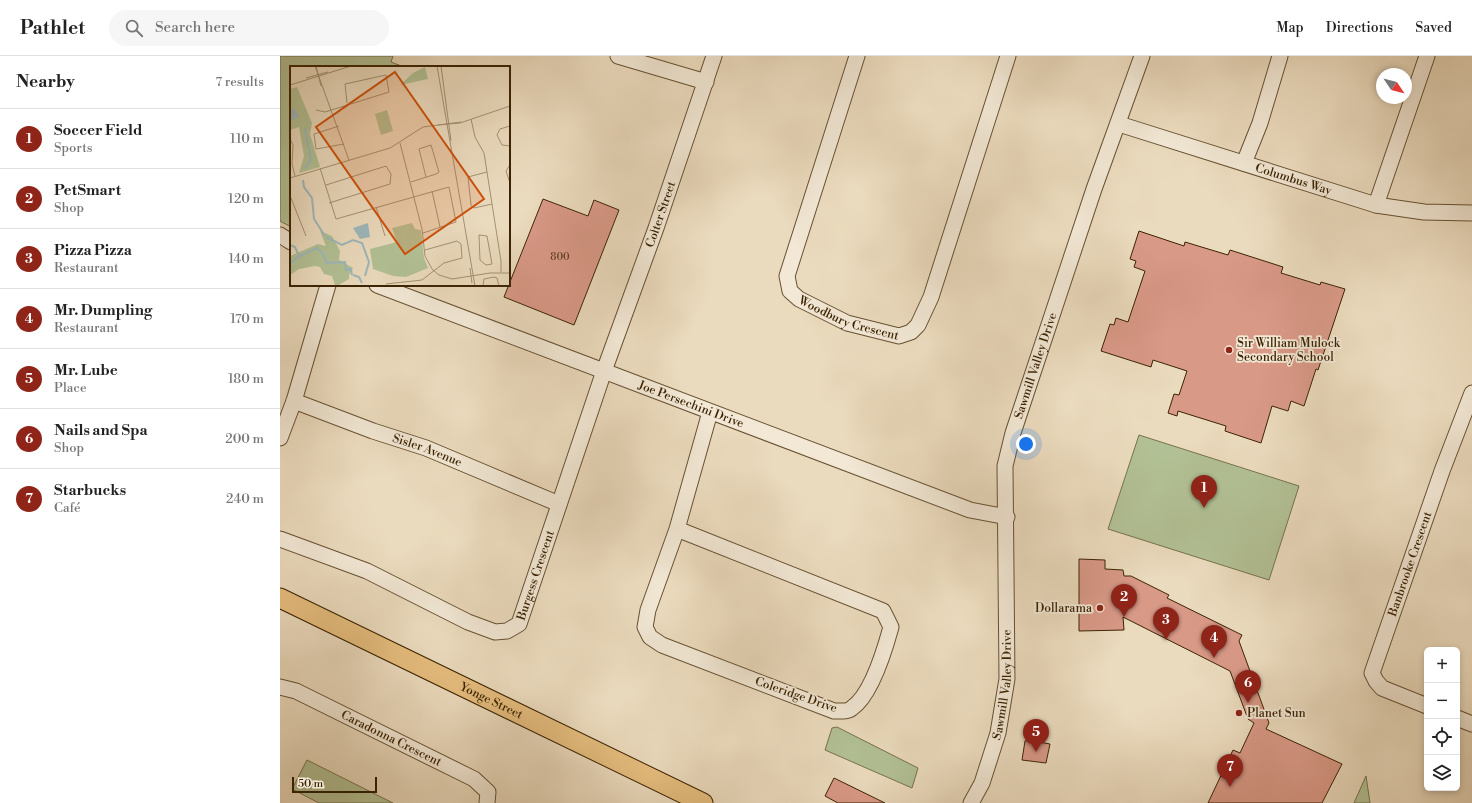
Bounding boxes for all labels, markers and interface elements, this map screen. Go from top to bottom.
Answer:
search box [109,10,389,46]
text: Pathlet [20,16,85,40]
icon: search [123,17,145,39]
text: Search here [155,18,235,37]
text: Map [1276,19,1304,37]
text: Directions [1326,19,1393,37]
text: Saved [1415,19,1452,37]
inset map [290,66,510,286]
north arrow [1376,68,1412,104]
text: Nearby [16,71,75,93]
text: 7 results [215,74,264,90]
text: Soccer Field [54,121,142,140]
text: 1 [26,131,32,147]
text: 110 m [230,131,264,147]
text: Sports [54,140,93,156]
street label: Columbus Way [1253,160,1334,198]
street label: Colter Street [642,179,679,250]
text: PetSmart [54,181,121,200]
text: 2 [25,191,33,207]
text: 120 m [228,191,264,207]
text: Shop [54,200,84,216]
text: Pizza Pizza [54,241,132,260]
text: 3 [25,251,33,267]
text: 140 m [228,251,264,267]
house number: 800 [550,251,570,263]
text: Restaurant [54,260,119,276]
street label: Woodbury Crescent [795,292,901,343]
text: Mr. Dumpling [54,301,152,320]
text: 4 [25,311,33,327]
text: 170 m [230,311,264,327]
street label: Sawmill Valley Drive [1011,311,1060,421]
text: Restaurant [54,320,119,336]
place label: Sir William Mulock Secondary School [1237,336,1341,365]
marker: Sir William Mulock Secondary School [1224,345,1234,355]
text: Mr. Lube [54,361,118,380]
text: 5 [25,371,33,387]
text: 180 m [228,371,264,387]
street label: Joe Persechini Drive [635,377,746,431]
text: Place [54,380,86,396]
text: Nails and Spa [54,421,148,440]
street label: Sisler Avenue [391,430,464,470]
text: 6 [25,431,33,447]
text: 200 m [225,431,264,447]
your location [1016,434,1036,454]
text: Shop [54,440,84,456]
pin: 1 [1191,475,1217,508]
text: Starbucks [54,481,126,500]
text: 7 [25,491,33,507]
text: 240 m [226,491,264,507]
text: Café [54,500,81,516]
street label: Banbrooke Crescent [1384,509,1435,619]
street label: Burgess Crescent [513,528,558,623]
pin: 2 [1111,584,1137,617]
place label: Dollarama [1035,601,1093,616]
marker: Dollarama [1095,603,1105,613]
pin: 3 [1153,607,1179,640]
pin: 4 [1201,625,1227,658]
street label: Sawmill Valley Drive [989,630,1015,742]
map controls [1424,647,1460,791]
button: + [1424,647,1460,683]
pin: 6 [1235,670,1261,703]
street label: Coleridge Drive [753,674,839,716]
street label: Yonge Street [457,678,526,722]
button: − [1424,683,1460,719]
place label: Planet Sun [1247,706,1306,721]
street label: Caradonna Crescent [339,707,445,770]
marker: Planet Sun [1234,708,1244,718]
pin: 5 [1023,719,1049,752]
button: locate [1424,719,1460,755]
pin: 7 [1217,754,1243,787]
button: layers [1424,755,1460,791]
scale bar [292,775,377,794]
text: 50 m [298,777,323,791]

